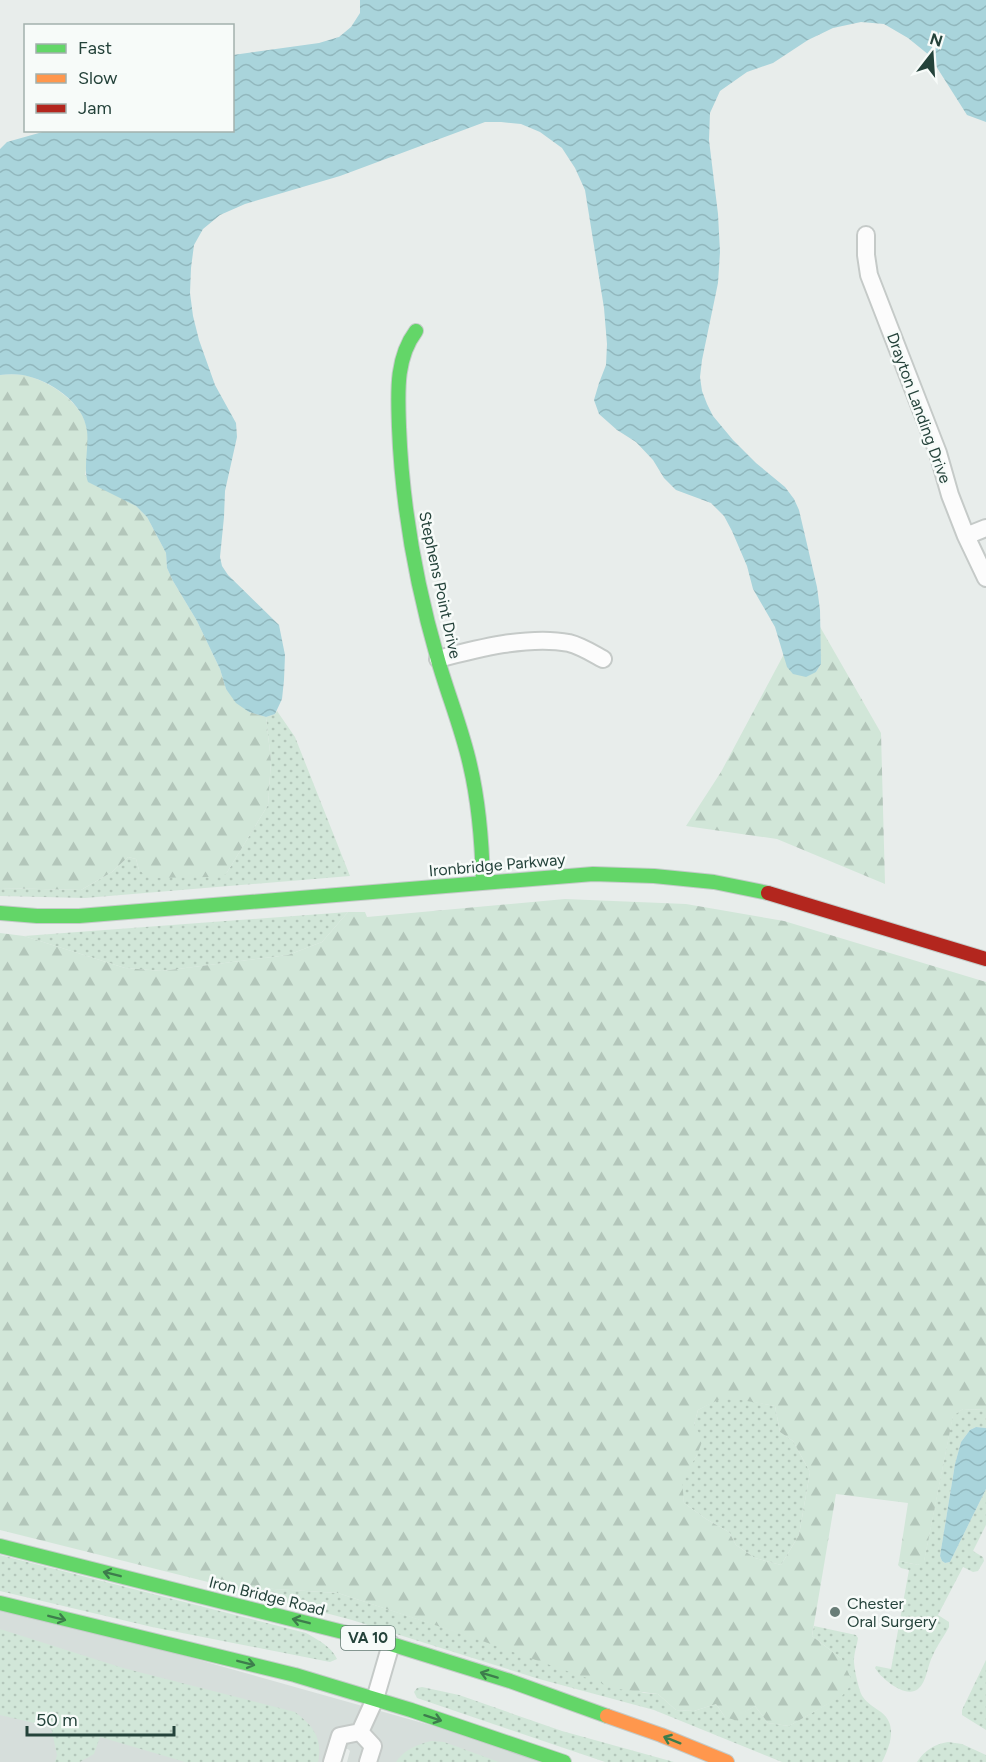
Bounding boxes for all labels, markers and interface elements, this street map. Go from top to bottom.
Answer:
legend [24,24,234,132]
north arrow [902,24,962,84]
text: N [928,29,945,51]
text: Fast [78,37,112,59]
text: Slow [78,67,117,89]
text: Jam [78,97,112,119]
street label: Drayton Landing Drive [883,330,955,486]
street label: Stephens Point Drive [415,510,465,661]
street label: Ironbridge Parkway [428,850,567,880]
one-way arrow [103,1568,122,1580]
street label: Iron Bridge Road [207,1572,327,1620]
place label: Chester Oral Surgery [847,1594,937,1631]
marker: Chester Oral Surgery [828,1605,842,1619]
one-way arrow [47,1612,66,1624]
one-way arrow [292,1615,311,1627]
road number: VA 10 [341,1626,395,1650]
one-way arrow [237,1658,256,1669]
one-way arrow [480,1668,499,1679]
scale bar [27,1699,174,1737]
text: 50 m [36,1709,78,1731]
one-way arrow [423,1713,442,1724]
one-way arrow [664,1734,682,1745]

